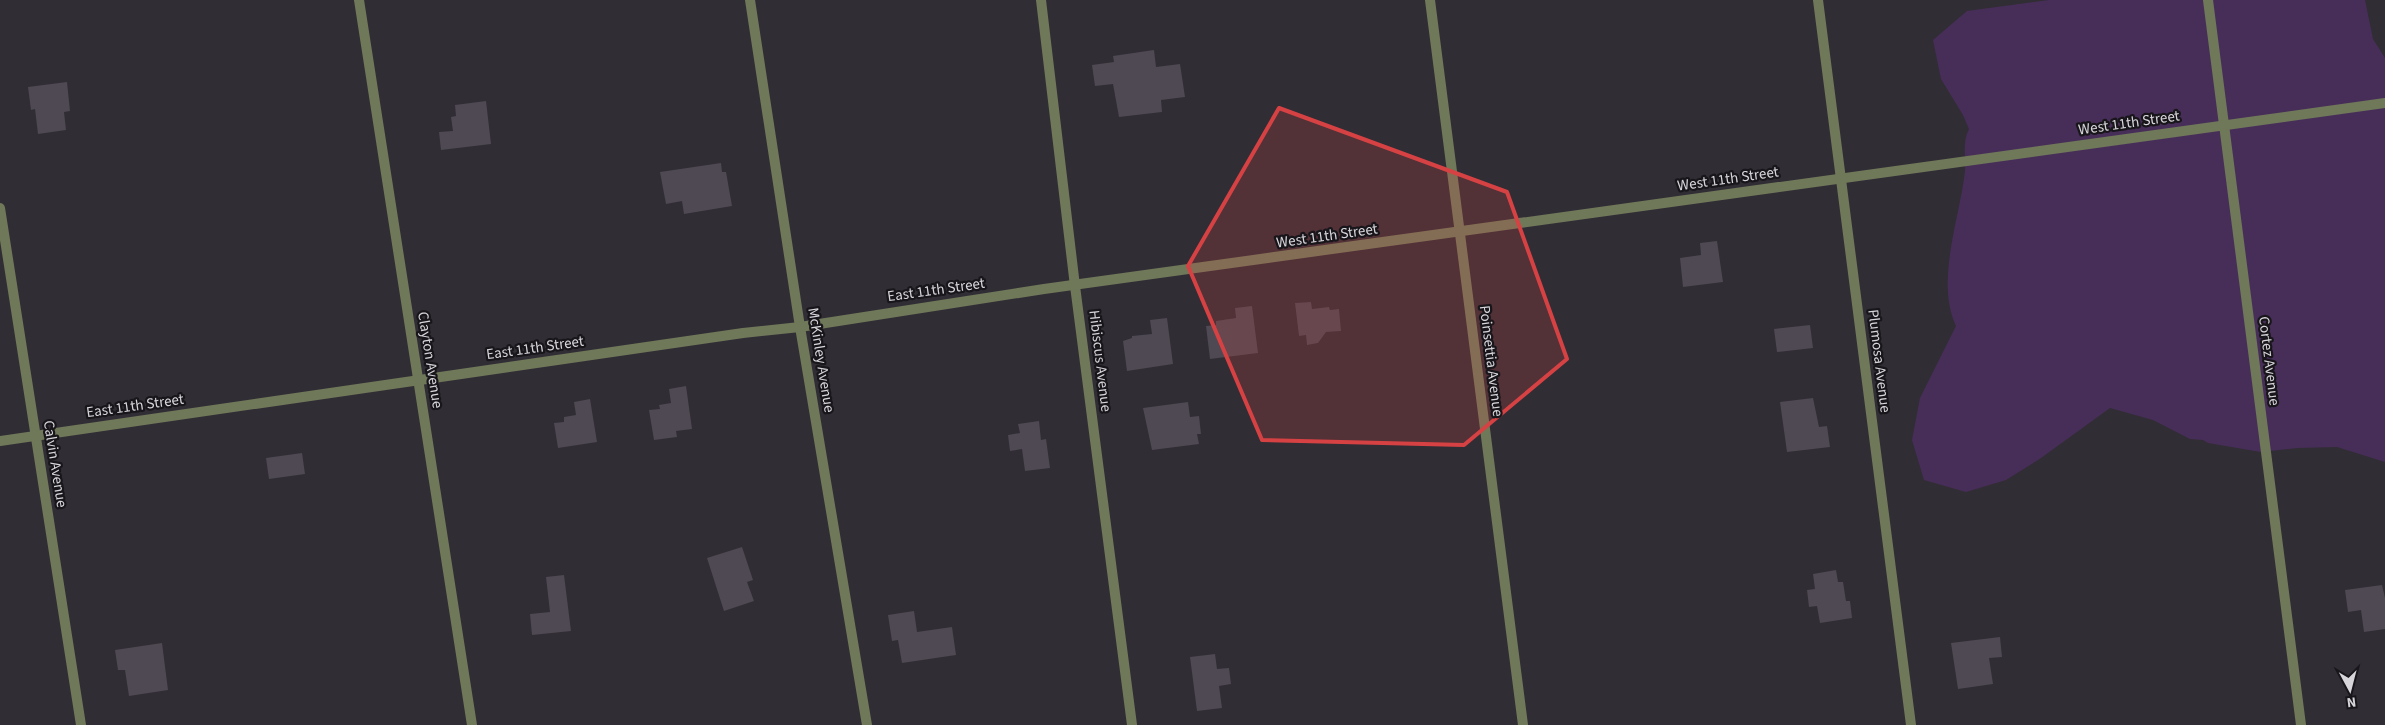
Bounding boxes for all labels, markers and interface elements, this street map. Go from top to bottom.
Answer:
street label: West 11th Street [2077,106,2181,140]
street label: West 11th Street [1676,162,1780,196]
street label: West 11th Street [1275,219,1379,253]
street label: East 11th Street [886,273,986,307]
street label: Poinsettia Avenue [1474,304,1508,418]
street label: McKinley Avenue [802,306,840,414]
street label: Plumosa Avenue [1862,308,1896,414]
street label: Hibiscus Avenue [1083,309,1117,413]
street label: Clayton Avenue [412,310,448,410]
street label: Cortez Avenue [2253,315,2285,407]
street label: East 11th Street [485,331,585,365]
street label: East 11th Street [85,389,185,423]
street label: Calvin Avenue [38,419,72,509]
north arrow [2325,665,2375,715]
text: N [2346,691,2357,712]

